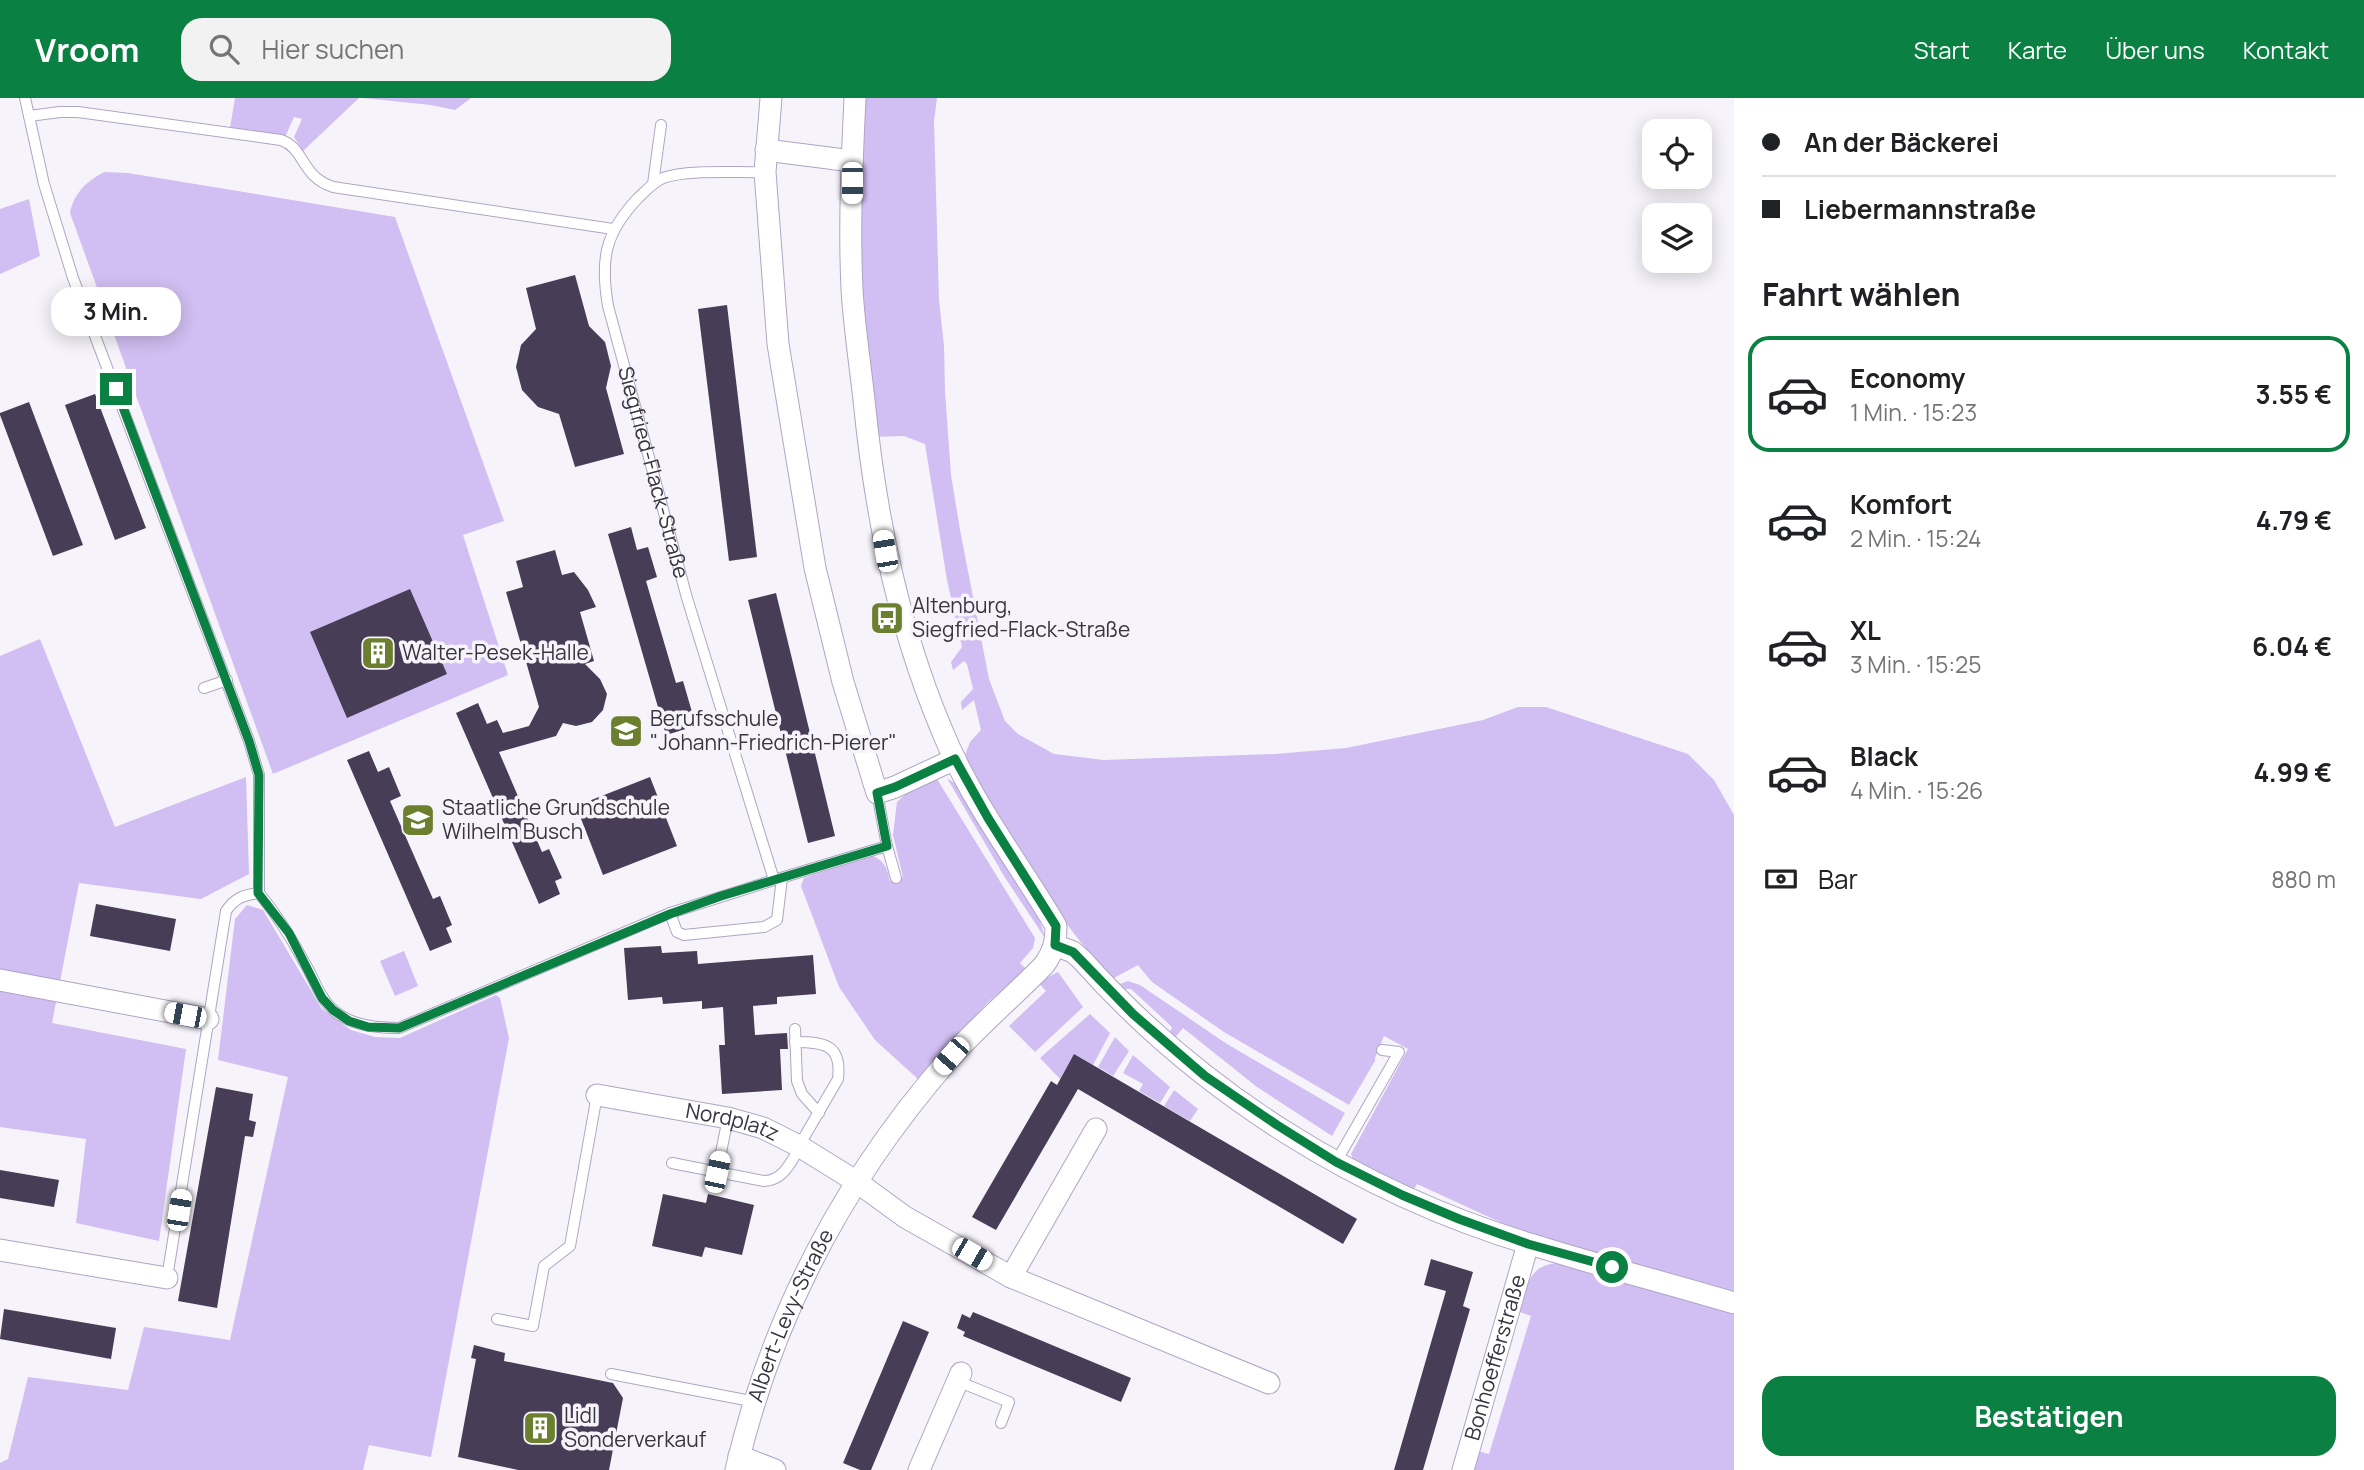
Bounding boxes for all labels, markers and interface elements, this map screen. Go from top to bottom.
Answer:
search box [181,18,671,81]
text: Vroom [35,27,139,72]
icon: search [205,30,243,68]
text: Hier suchen [261,31,404,67]
text: Start [1914,33,1970,66]
text: Karte [2008,33,2067,66]
text: Über uns [2105,33,2205,66]
text: Kontakt [2243,33,2329,66]
map controls [1642,119,1712,273]
button: locate [1642,119,1712,189]
text: An der Bäckerei [1804,124,1999,160]
car [842,162,863,204]
text: Liebermannstraße [1804,191,2036,227]
button: layers [1642,203,1712,273]
text: Fahrt wählen [1762,272,1961,316]
callout: 3 Min. [51,288,181,336]
text: 3 Min. [83,295,149,327]
text: Economy [1850,360,1965,396]
street label: Siegfried-Flack-Straße [612,363,696,582]
icon: car [1766,363,1829,426]
route end [100,373,132,405]
text: 3.55 € [2256,376,2332,412]
text: 1 Min. · 15:23 [1850,396,1977,428]
text: Komfort [1850,486,1952,522]
icon: car [1766,489,1829,552]
text: 4.79 € [2256,502,2332,538]
text: 2 Min. · 15:24 [1850,522,1982,554]
car [872,528,899,574]
place label: Altenburg, Siegfried-Flack-Straße [912,591,1130,643]
bus stop icon: Altenburg, Siegfried-Flack-Straße [868,599,906,637]
text: XL [1850,612,1881,648]
icon: car [1766,615,1829,678]
text: 6.04 € [2252,628,2332,664]
building icon: Walter-Pesek-Halle [359,634,397,672]
place label: Walter-Pesek-Halle [402,638,589,666]
text: 3 Min. · 15:25 [1850,648,1981,680]
place label: Berufsschule "Johann-Friedrich-Pierer" [650,704,897,756]
school or university icon: Berufsschule "Johann-Friedrich-Pierer" [607,712,645,750]
text: Black [1850,738,1918,774]
icon: car [1766,741,1829,804]
text: 4.99 € [2254,754,2332,790]
text: 4 Min. · 15:26 [1850,774,1983,806]
place label: Staatliche Grundschule Wilhelm Busch [442,793,670,845]
school or university icon: Staatliche Grundschule Wilhelm Busch [399,801,437,839]
icon: cash [1762,860,1800,898]
text: Bar [1818,861,1858,897]
text: 880 m [2271,863,2336,895]
car [163,1001,208,1029]
car [930,1033,973,1079]
street label: Nordplatz [684,1096,784,1147]
car [703,1149,732,1195]
car [166,1188,193,1232]
street label: Albert-Levy-Straße [740,1224,839,1405]
car [949,1234,996,1274]
route start [1596,1251,1628,1283]
street label: Bonhoefferstraße [1457,1271,1531,1443]
button: Bestätigen [1762,1376,2336,1456]
place label: Lidl Sonderverkauf [564,1401,707,1453]
building icon: Lidl Sonderverkauf [521,1409,559,1447]

